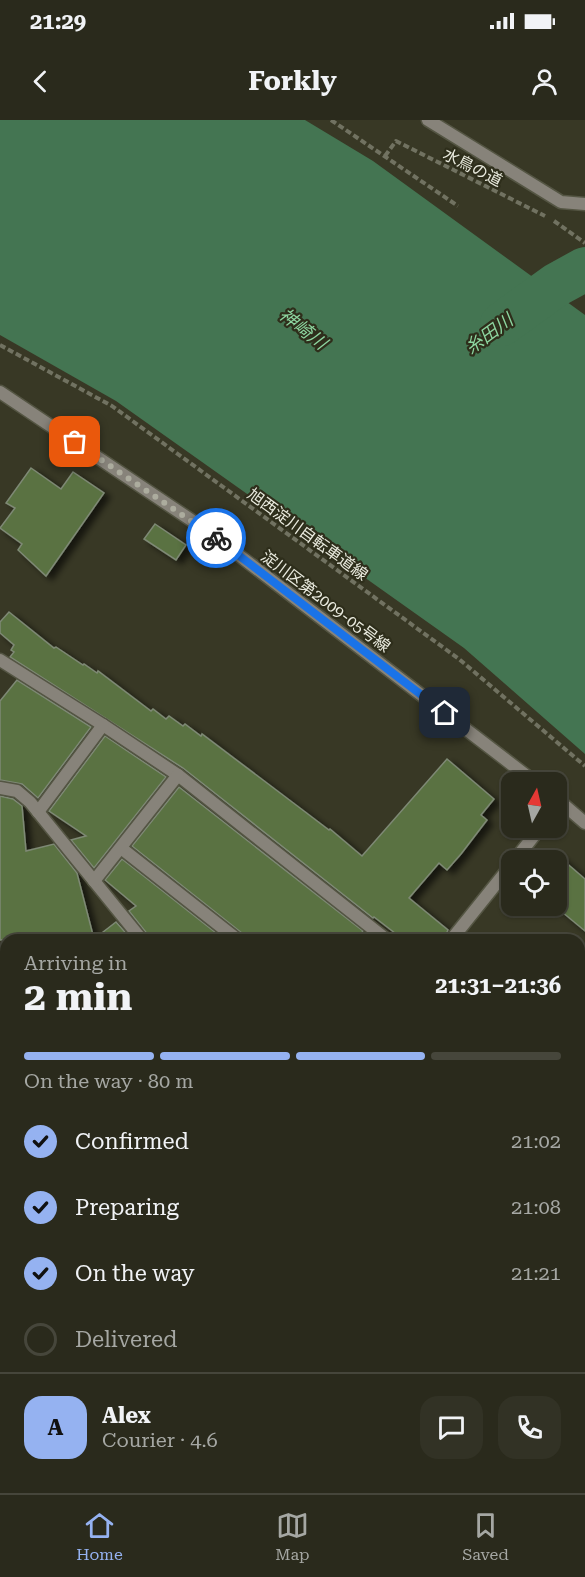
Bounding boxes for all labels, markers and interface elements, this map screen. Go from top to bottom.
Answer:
text: 21:29 [30,9,86,34]
icon: back [24,65,57,98]
text: Forkly [248,65,337,97]
icon: person [528,65,561,98]
street label: 水鳥の道 [440,144,506,190]
water label: 神崎川 [276,304,333,355]
water label: 糸田川 [461,308,518,358]
pin [49,416,100,467]
icon: bag [58,425,91,458]
street label: 旭西淀川自転車道線 [244,484,372,584]
courier [186,508,246,568]
icon: bike [200,522,233,555]
street label: 淀川区第2009-05号線 [257,547,394,656]
pin [419,687,470,738]
icon: home [428,696,461,729]
north arrow [501,772,567,838]
map controls [501,772,567,916]
button: locate [501,850,567,916]
text: Arriving in [24,951,127,975]
text: 21:31–21:36 [435,973,561,998]
text: 2 min [24,974,132,1020]
text: On the way · 80 m [24,1069,194,1093]
icon: check [24,1125,57,1158]
text: Confirmed [75,1129,189,1154]
text: 21:02 [511,1129,561,1153]
icon: check [24,1191,57,1224]
text: Preparing [75,1195,179,1220]
text: 21:08 [511,1195,561,1219]
icon: check [24,1257,57,1290]
text: On the way [75,1261,195,1286]
text: 21:21 [511,1261,561,1285]
text: Delivered [75,1327,177,1352]
button: chat [420,1396,483,1459]
button: phone [498,1396,561,1459]
text: Alex [102,1403,151,1428]
text: A [48,1415,63,1440]
text: Courier · 4.6 [102,1428,218,1452]
tab: Home [76,1509,123,1564]
tab: Map [275,1509,310,1564]
tab: Saved [462,1509,509,1564]

